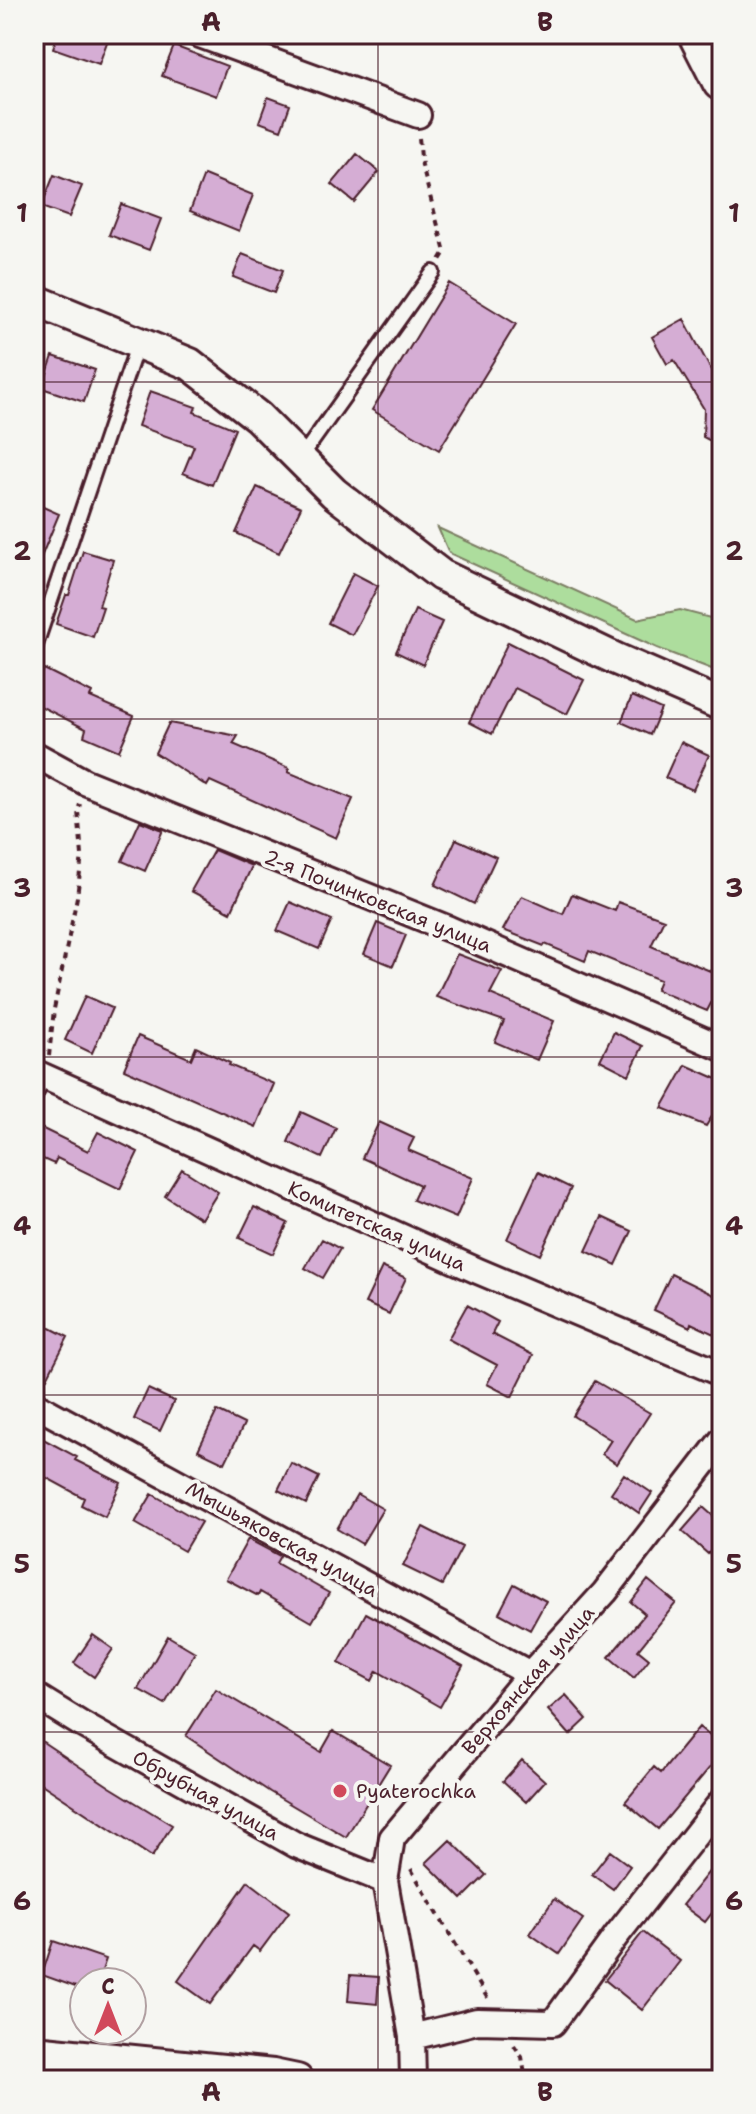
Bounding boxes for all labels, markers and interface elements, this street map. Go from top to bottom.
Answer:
text: A [201,4,221,39]
text: B [537,4,553,39]
text: 1 [16,195,28,230]
text: 1 [728,195,740,230]
text: 2 [13,533,31,568]
text: 2 [725,533,743,568]
street label: 2-я Починковская улица [261,843,496,959]
text: 3 [13,870,31,905]
text: 3 [725,870,743,905]
street label: Комитетская улица [284,1175,471,1277]
text: 4 [13,1208,31,1243]
text: 4 [725,1208,743,1243]
street label: Мышьяковская улица [181,1475,383,1603]
text: 5 [14,1546,30,1581]
text: 5 [726,1546,742,1581]
street label: Верхоянская улица [456,1599,600,1760]
street label: Обрубная улица [128,1744,284,1846]
place label: Pyaterochka [356,1778,476,1804]
marker: Pyaterochka [331,1782,349,1800]
text: 6 [13,1883,31,1918]
text: 6 [725,1883,743,1918]
north arrow [68,1966,148,2046]
text: С [101,1972,115,2001]
text: A [201,2074,221,2109]
text: B [537,2074,553,2109]

